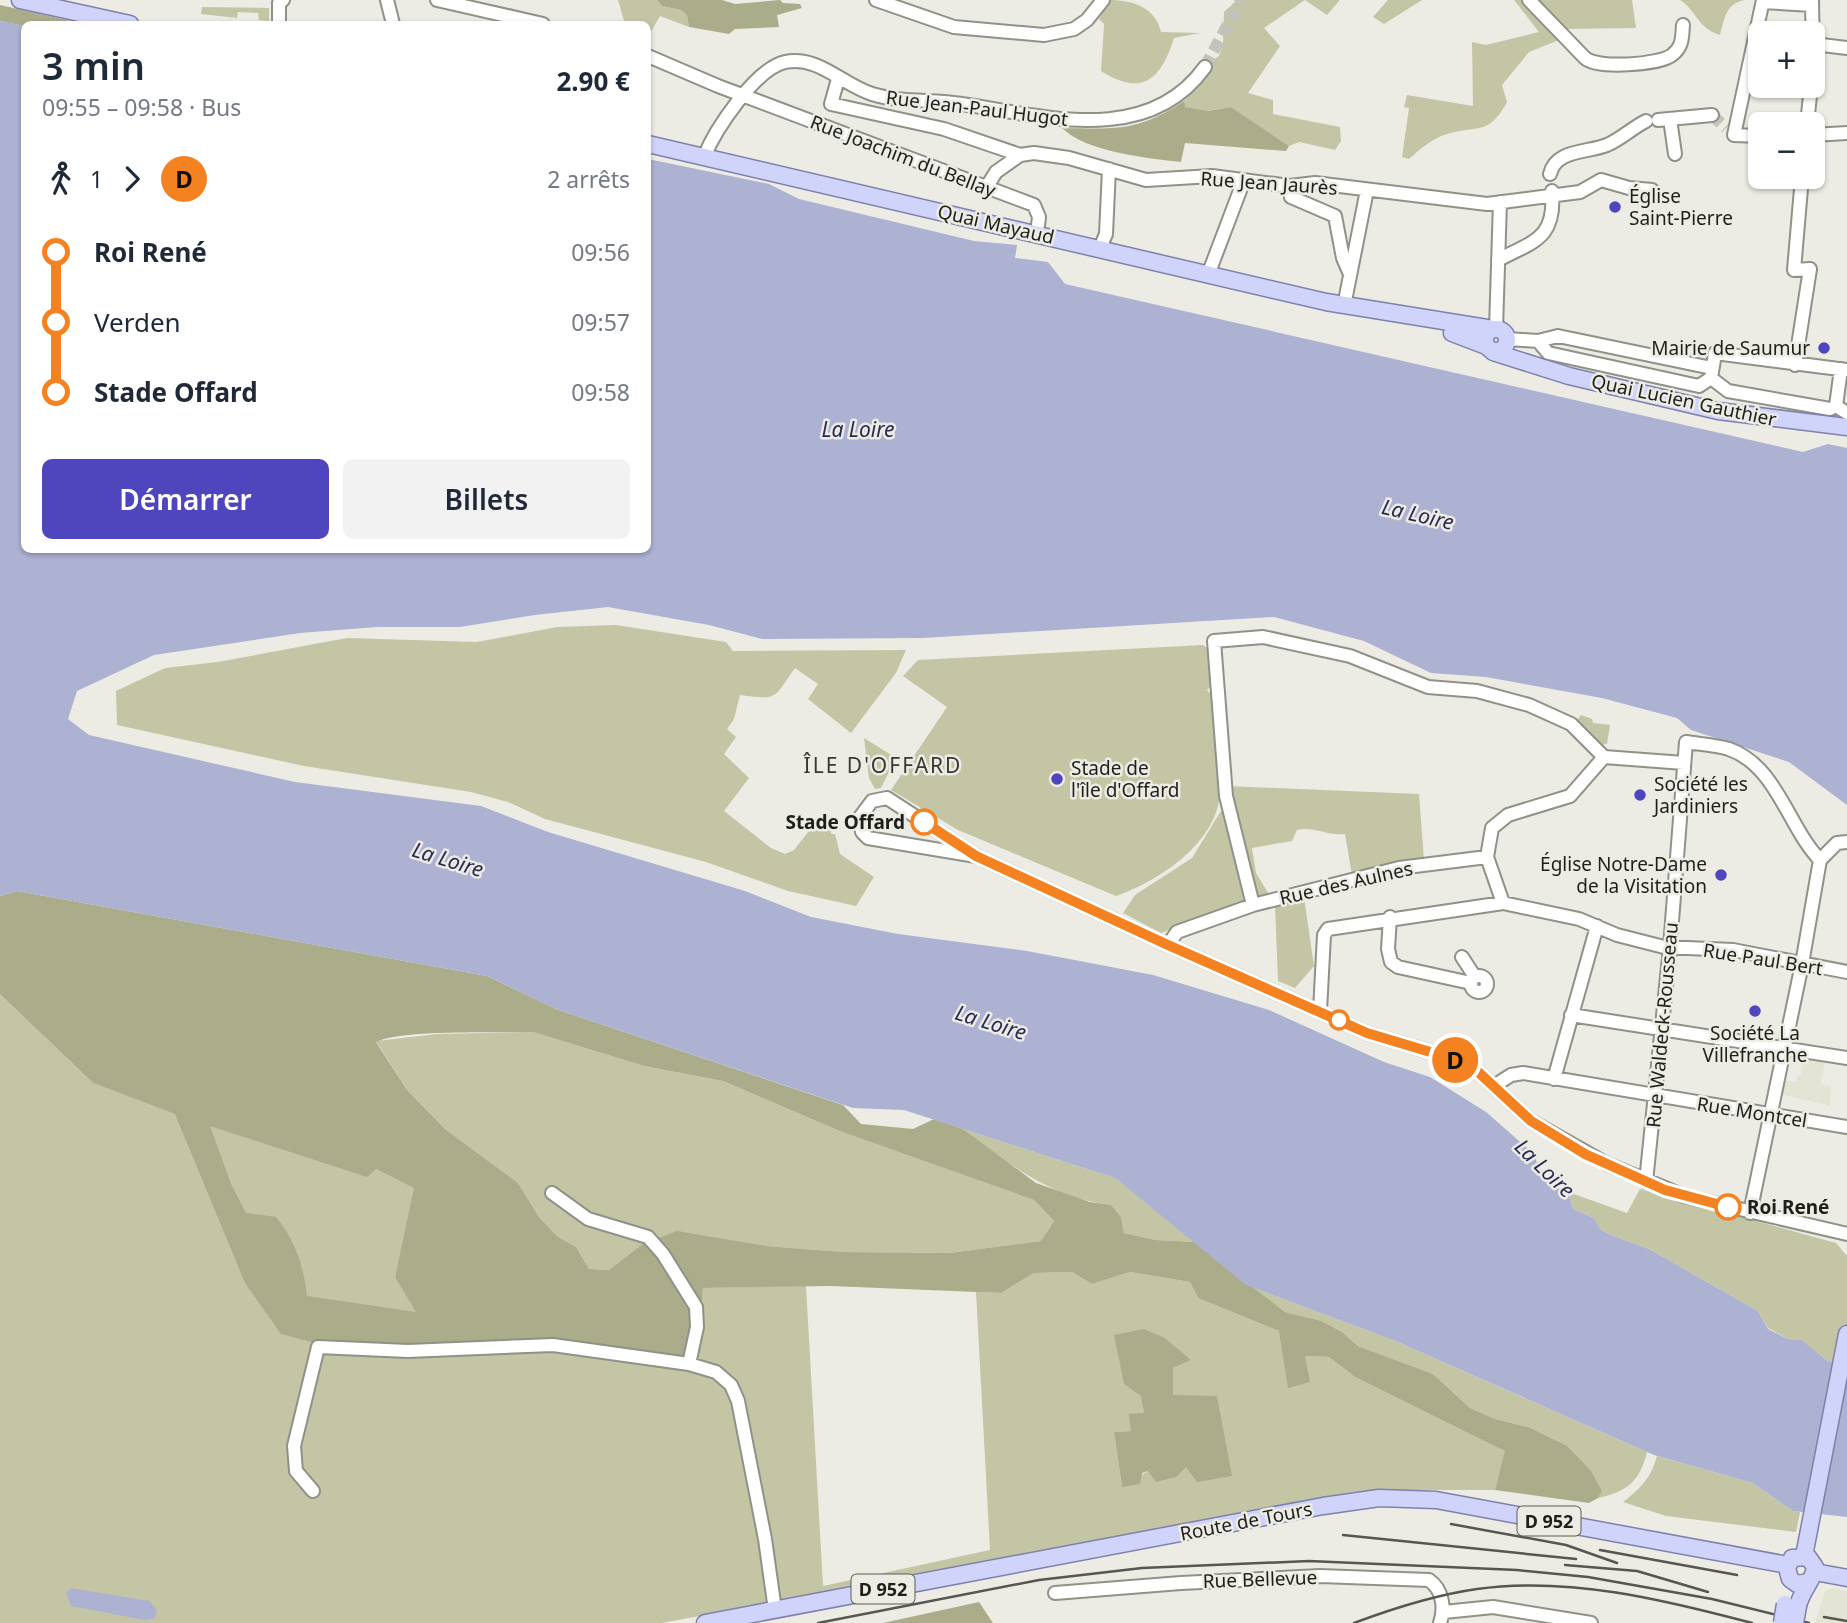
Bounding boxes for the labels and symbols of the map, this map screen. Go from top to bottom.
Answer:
street label: Rue Jean-Paul Hugot [884,84,1070,132]
street label: Rue Joachim du Bellay [807,109,1000,203]
street label: Rue Jean Jaurès [1200,165,1338,201]
place label: Église Saint-Pierre [1629,183,1733,231]
street label: Quai Mayaud [935,198,1057,250]
marker: Église Saint-Pierre [1607,199,1623,215]
place label: Mairie de Saumur [1651,335,1810,361]
marker: Mairie de Saumur [1816,340,1832,356]
street label: Quai Lucien Gauthier [1589,368,1779,432]
water label: La Loire [821,415,895,443]
water label: La Loire [1379,492,1457,536]
district label: ÎLE D'OFFARD [804,751,962,779]
place label: Stade de l'île d'Offard [1071,755,1179,803]
marker: Stade de l'île d'Offard [1049,771,1065,787]
place label: Société les Jardiniers [1652,771,1748,819]
marker: Société les Jardiniers [1632,787,1648,803]
place label: Stade Offard [785,809,905,835]
marker: Stade Offard [911,809,937,835]
water label: La Loire [409,835,487,883]
place label: Église Notre-Dame de la Visitation [1540,851,1707,899]
street label: Rue des Aulnes [1277,855,1415,911]
marker: Église Notre-Dame de la Visitation [1713,867,1729,883]
street label: Rue Waldeck-Rousseau [1640,921,1684,1129]
street label: Rue Paul Bert [1701,937,1825,981]
water label: La Loire [952,998,1030,1046]
marker: Société La Villefranche [1747,1003,1763,1019]
unlabelled marker [1329,1010,1349,1030]
place label: Société La Villefranche [1703,1020,1807,1068]
line badge: D [1432,1037,1478,1083]
street label: Rue Montcel [1695,1090,1809,1134]
water label: La Loire [1509,1133,1581,1203]
marker: Roi René [1715,1194,1741,1220]
place label: Roi René [1747,1194,1829,1220]
street label: Route de Tours [1178,1495,1314,1547]
road number: D 952 [1518,1506,1580,1536]
street label: Rue Bellevue [1202,1564,1318,1594]
road number: D 952 [852,1574,914,1604]

